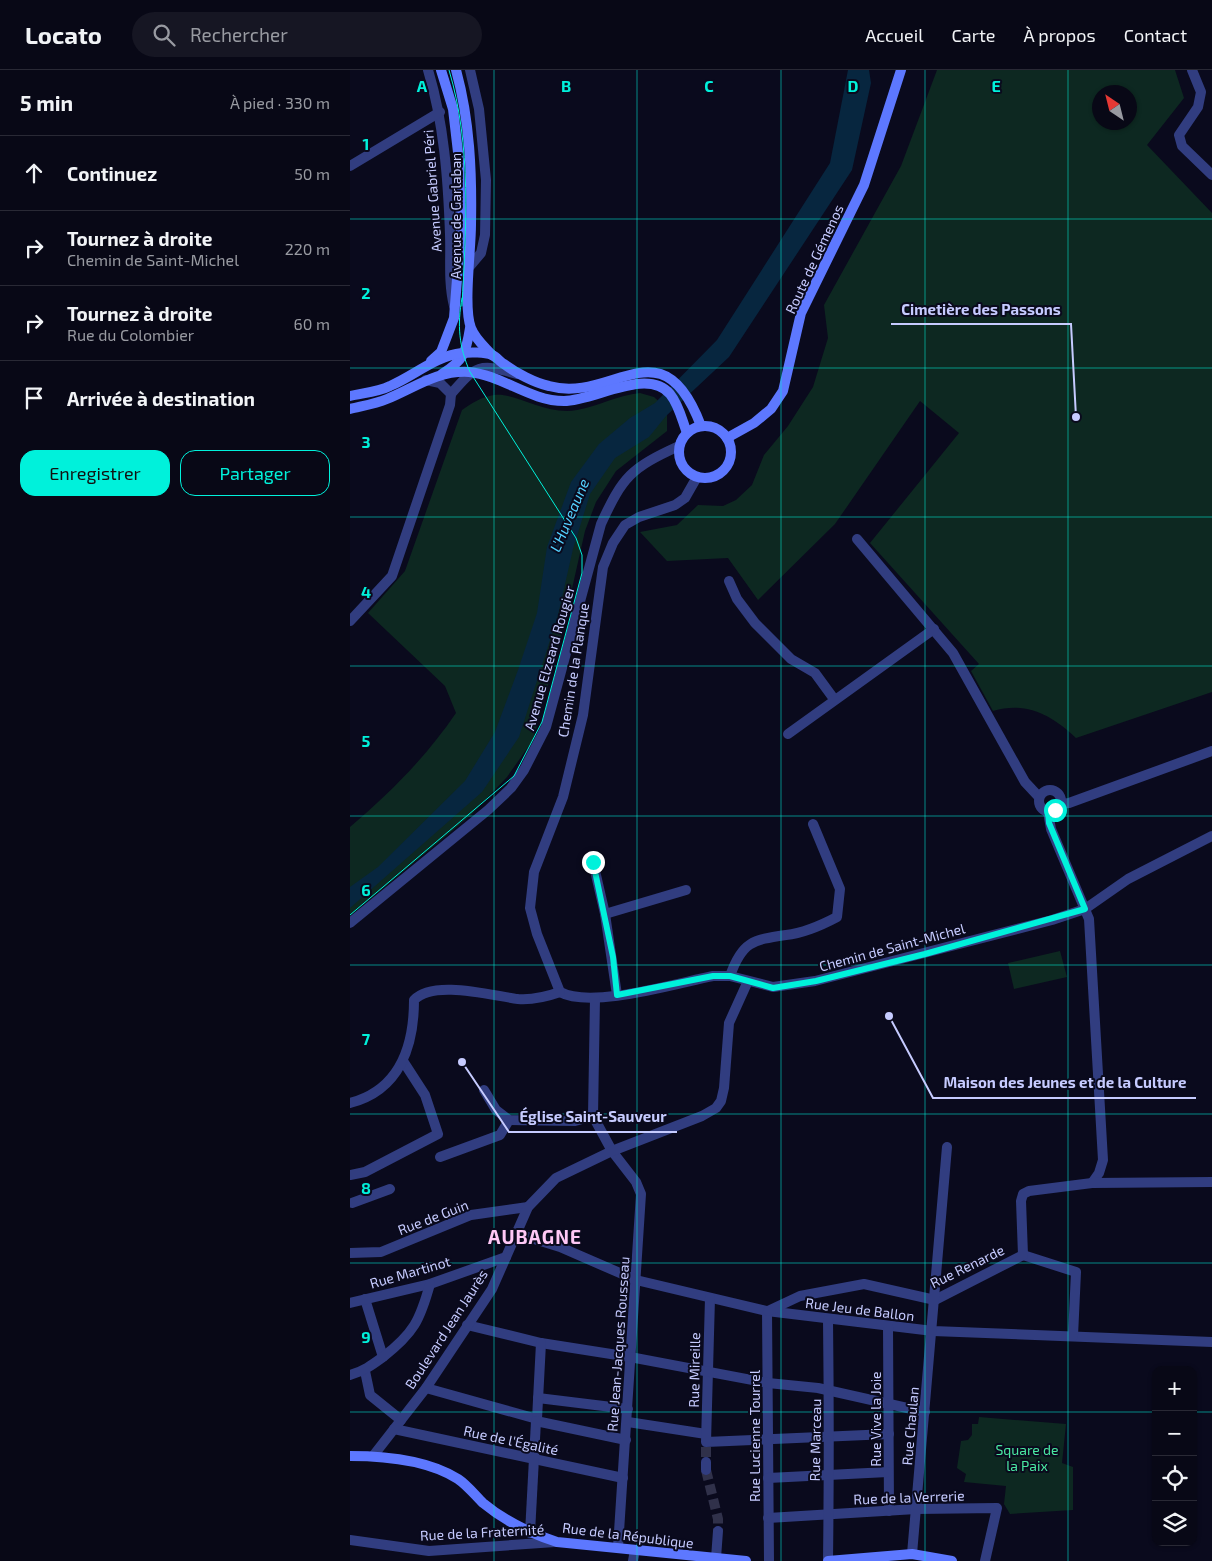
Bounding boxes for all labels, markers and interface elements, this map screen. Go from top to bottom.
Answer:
search box [132,12,482,57]
text: Locato [25,20,102,49]
icon: search [150,21,178,49]
text: Rechercher [190,23,288,46]
text: Accueil [865,24,924,46]
text: Carte [952,24,995,46]
text: À propos [1023,24,1096,46]
text: Contact [1124,24,1187,46]
text: A [417,76,428,95]
text: B [561,76,571,95]
text: C [704,76,714,95]
text: D [848,76,859,95]
text: E [991,76,1001,95]
north arrow [1092,85,1137,130]
text: 5 min [20,90,73,115]
text: À pied · 330 m [230,93,330,112]
street label: Avenue Gabriel Péri [419,129,445,253]
text: 1 [363,134,369,153]
street label: Avenue de Garlaban [447,153,464,279]
icon: ahead [20,159,48,187]
text: Continuez [67,162,157,185]
text: 50 m [294,164,330,183]
street label: Route de Gémenos [781,202,847,316]
text: Tournez à droite [67,227,213,250]
icon: right [20,234,48,262]
text: 220 m [285,239,330,258]
text: Chemin de Saint-Michel [67,250,239,269]
text: 2 [361,283,371,302]
callout: Cimetière des Passons [891,294,1071,324]
text: Cimetière des Passons [901,300,1061,318]
text: Tournez à droite [67,302,213,325]
icon: right [20,309,48,337]
text: 60 m [294,314,330,333]
text: Rue du Colombier [67,325,194,344]
icon: arrive [20,384,48,412]
text: Arrivée à destination [67,387,255,410]
text: 3 [361,432,371,451]
button: Enregistrer [20,450,170,496]
button: Partager [180,450,330,496]
water label: L'Huveaune [546,476,592,554]
text: 4 [361,582,371,601]
street label: Avenue Elzeard Rougier [520,583,578,732]
street label: Chemin de la Planque [554,602,592,738]
text: 5 [362,731,371,750]
route start [1044,799,1067,822]
route end [582,851,605,874]
text: 6 [361,880,371,899]
street label: Chemin de Saint-Michel [817,919,968,975]
text: 7 [362,1029,371,1048]
callout: Maison des Jeunes et de la Culture [933,1068,1196,1098]
text: Maison des Jeunes et de la Culture [944,1073,1186,1091]
callout: Église Saint-Sauveur [509,1102,677,1132]
text: Église Saint-Sauveur [519,1106,667,1125]
text: 8 [361,1178,371,1197]
street label: Rue de Guin [395,1196,471,1238]
district label: AUBAGNE [488,1225,582,1248]
street label: Rue Renarde [927,1241,1007,1291]
street label: Rue Martinot [368,1252,452,1292]
street label: Rue Jean-Jacques Rousseau [603,1256,633,1432]
street label: Boulevard Jean Jaurès [401,1266,491,1392]
street label: Rue Jeu de Ballon [804,1294,916,1324]
text: 9 [361,1327,371,1346]
street label: Rue Mireille [685,1332,703,1408]
map controls [1152,1366,1197,1546]
button: + [1152,1366,1197,1411]
street label: Rue Lucienne Tourrel [746,1369,763,1502]
street label: Rue Vive la Joie [867,1371,884,1467]
street label: Rue Chaulan [898,1386,922,1466]
street label: Rue Marceau [806,1399,824,1481]
button: − [1152,1411,1197,1456]
street label: Rue de l'Égalité [462,1422,560,1458]
park label: Square de la Paix [995,1441,1059,1474]
button: locate [1152,1456,1197,1501]
street label: Rue de la Verrerie [853,1487,965,1507]
button: layers [1152,1501,1197,1546]
street label: Rue de la République [561,1519,695,1551]
street label: Rue de la Fraternité [419,1520,545,1544]

